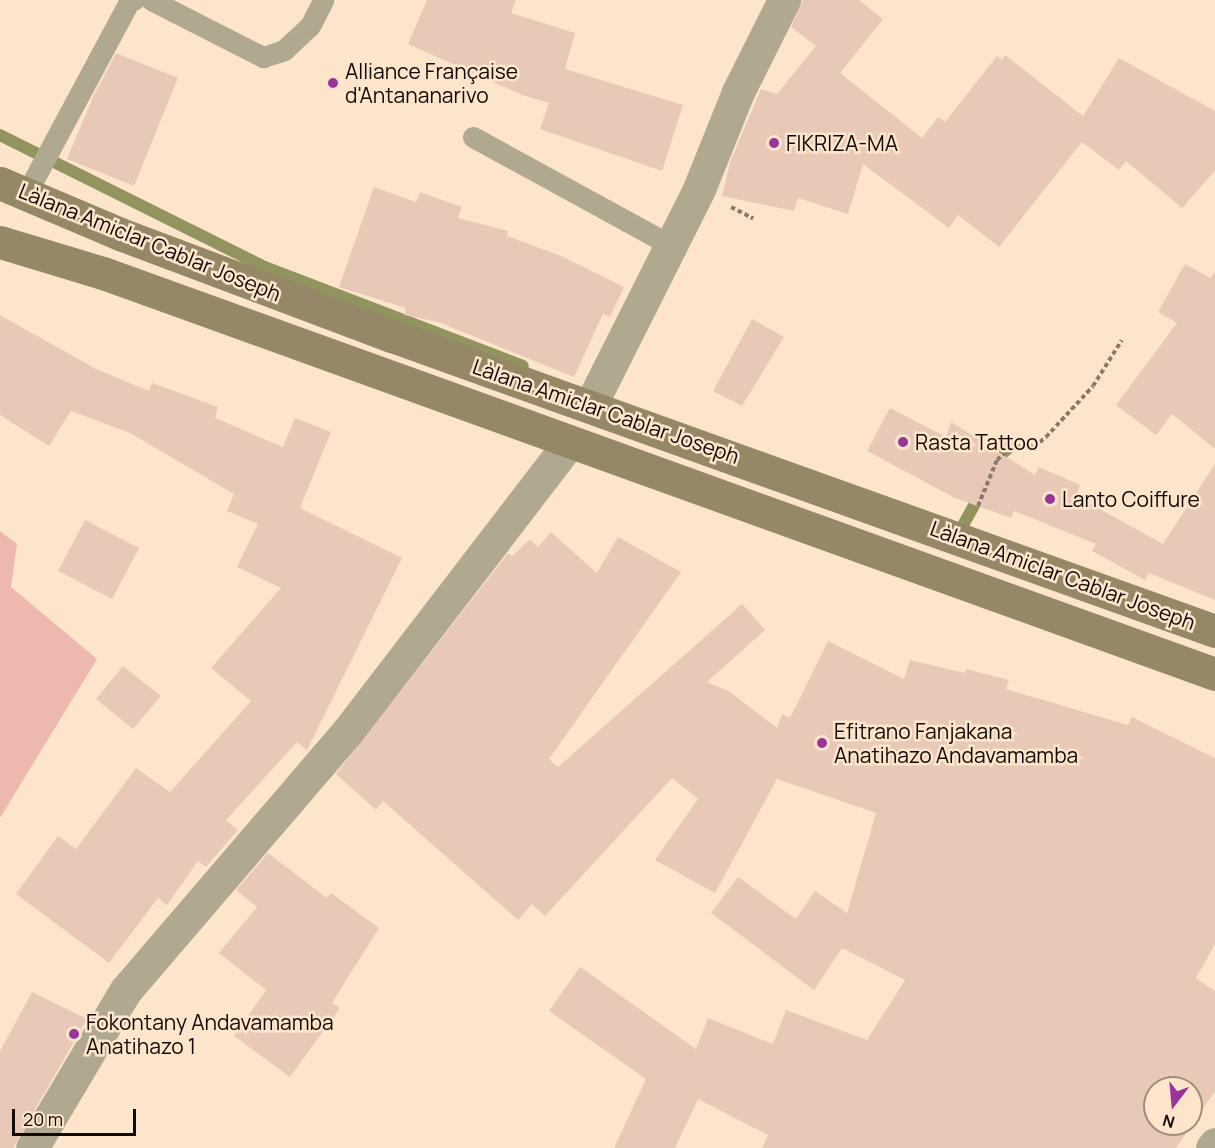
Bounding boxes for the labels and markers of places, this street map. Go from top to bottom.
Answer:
place label: Alliance Française d'Antananarivo [345,58,518,108]
marker: Alliance Française d'Antananarivo [326,76,340,90]
place label: FIKRIZA-MA [786,130,898,156]
marker: FIKRIZA-MA [767,136,781,150]
place label: Rasta Tattoo [915,429,1038,455]
marker: Rasta Tattoo [896,435,910,449]
place label: Lanto Coiffure [1062,486,1200,512]
marker: Lanto Coiffure [1043,492,1057,506]
place label: Efitrano Fanjakana Anatihazo Andavamamba [834,718,1078,768]
marker: Efitrano Fanjakana Anatihazo Andavamamba [815,736,829,750]
place label: Fokontany Andavamamba Anatihazo 1 [86,1009,334,1059]
marker: Fokontany Andavamamba Anatihazo 1 [67,1027,81,1041]

